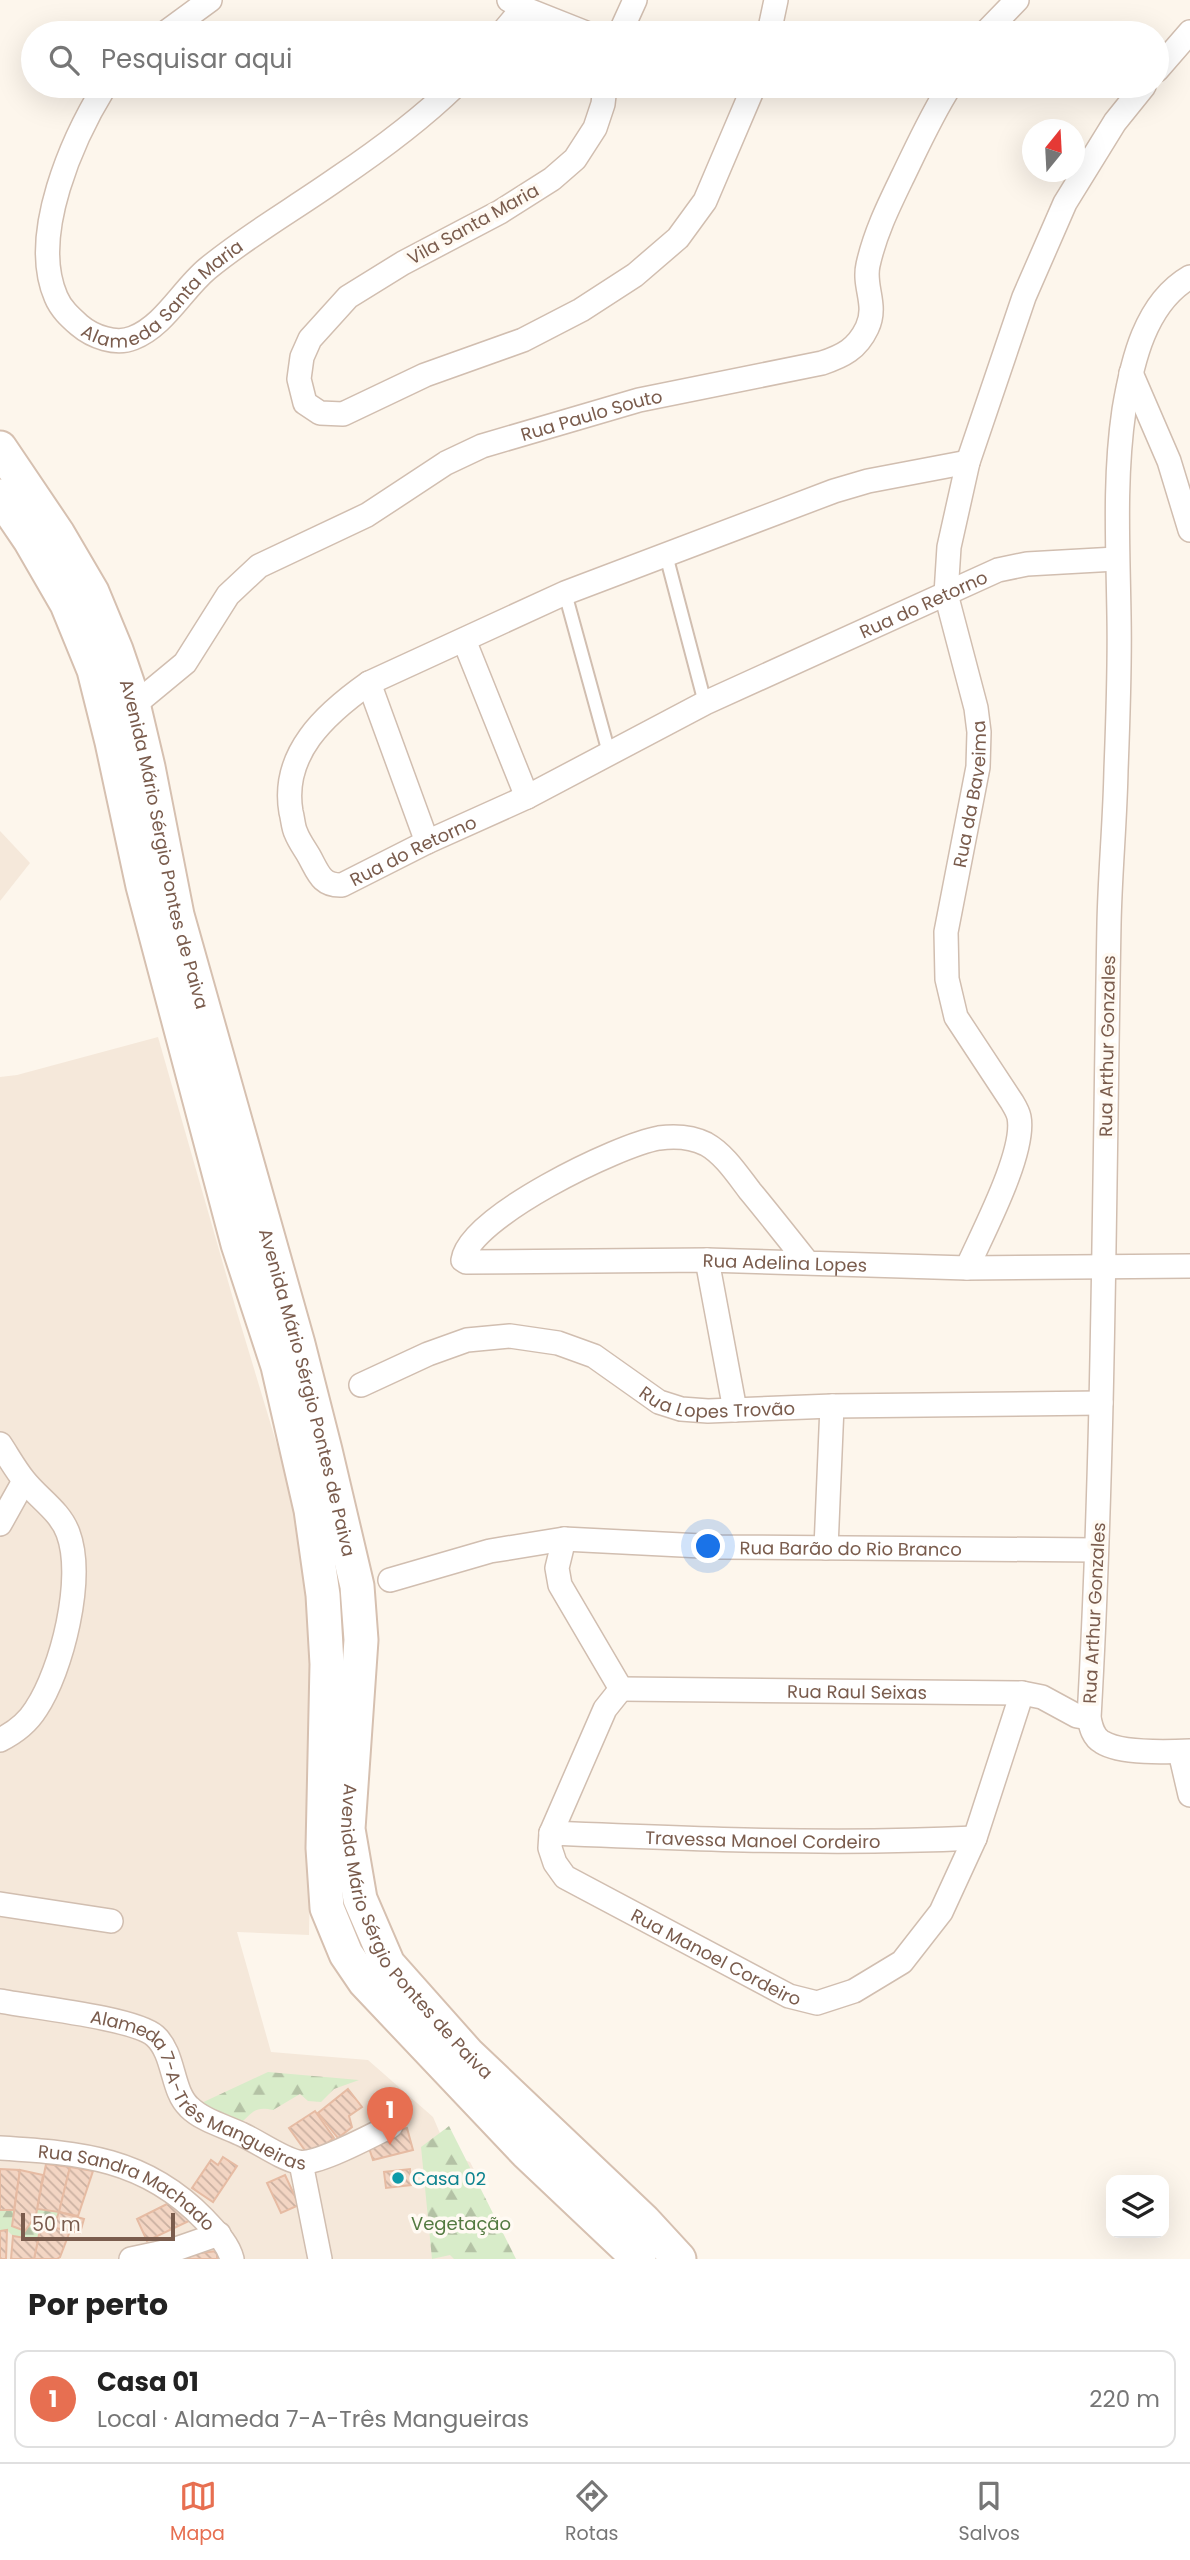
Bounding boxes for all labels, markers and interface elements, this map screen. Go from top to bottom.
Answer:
search box [21,21,1169,98]
icon: search [45,41,83,79]
text: Pesquisar aqui [101,41,292,77]
north arrow [1022,119,1085,182]
street label: Vila Santa Maria [403,177,543,271]
street label: Alameda Santa Maria [77,233,248,353]
street label: Rua Paulo Souto [518,383,664,447]
street label: Rua do Retorno [855,564,991,644]
street label: Avenida Mário Sérgio Pontes de Paiva [114,676,215,1012]
street label: Rua da Baveima [946,719,992,870]
street label: Rua do Retorno [345,809,480,892]
street label: Rua Arthur Gonzales [1093,955,1121,1137]
street label: Avenida Mário Sérgio Pontes de Paiva [253,1225,362,1559]
street label: Rua Adelina Lopes [702,1247,867,1277]
street label: Rua Lopes Trovão [635,1380,795,1423]
street label: Rua Arthur Gonzales [1077,1522,1111,1704]
your location [691,1529,725,1563]
street label: Rua Barão do Rio Branco [740,1535,962,1561]
street label: Rua Raul Seixas [787,1678,927,1705]
street label: Avenida Mário Sérgio Pontes de Paiva [336,1783,499,2084]
street label: Travessa Manoel Cordeiro [645,1824,881,1854]
street label: Rua Manoel Cordeiro [627,1902,804,2011]
street label: Alameda 7-A-Três Mangueiras [88,2003,306,2175]
pin: 1 [367,2087,413,2145]
street label: Rua Sandra Machado [37,2138,221,2236]
place label: Casa 02 [412,2166,486,2191]
marker: Casa 02 [390,2170,406,2186]
map controls [1106,2175,1169,2238]
button: layers [1106,2175,1169,2238]
scale bar [21,2210,175,2242]
text: 50 m [32,2211,81,2238]
park label: Vegetação [411,2211,511,2236]
text: Por perto [28,2283,168,2326]
text: Casa 01 [97,2364,199,2400]
text: 1 [49,2383,57,2415]
text: 220 m [1089,2383,1160,2415]
text: Local · Alameda 7-A-Três Mangueiras [97,2403,529,2435]
tab: Mapa [170,2477,225,2548]
tab: Rotas [565,2477,618,2548]
tab: Salvos [959,2477,1020,2548]

